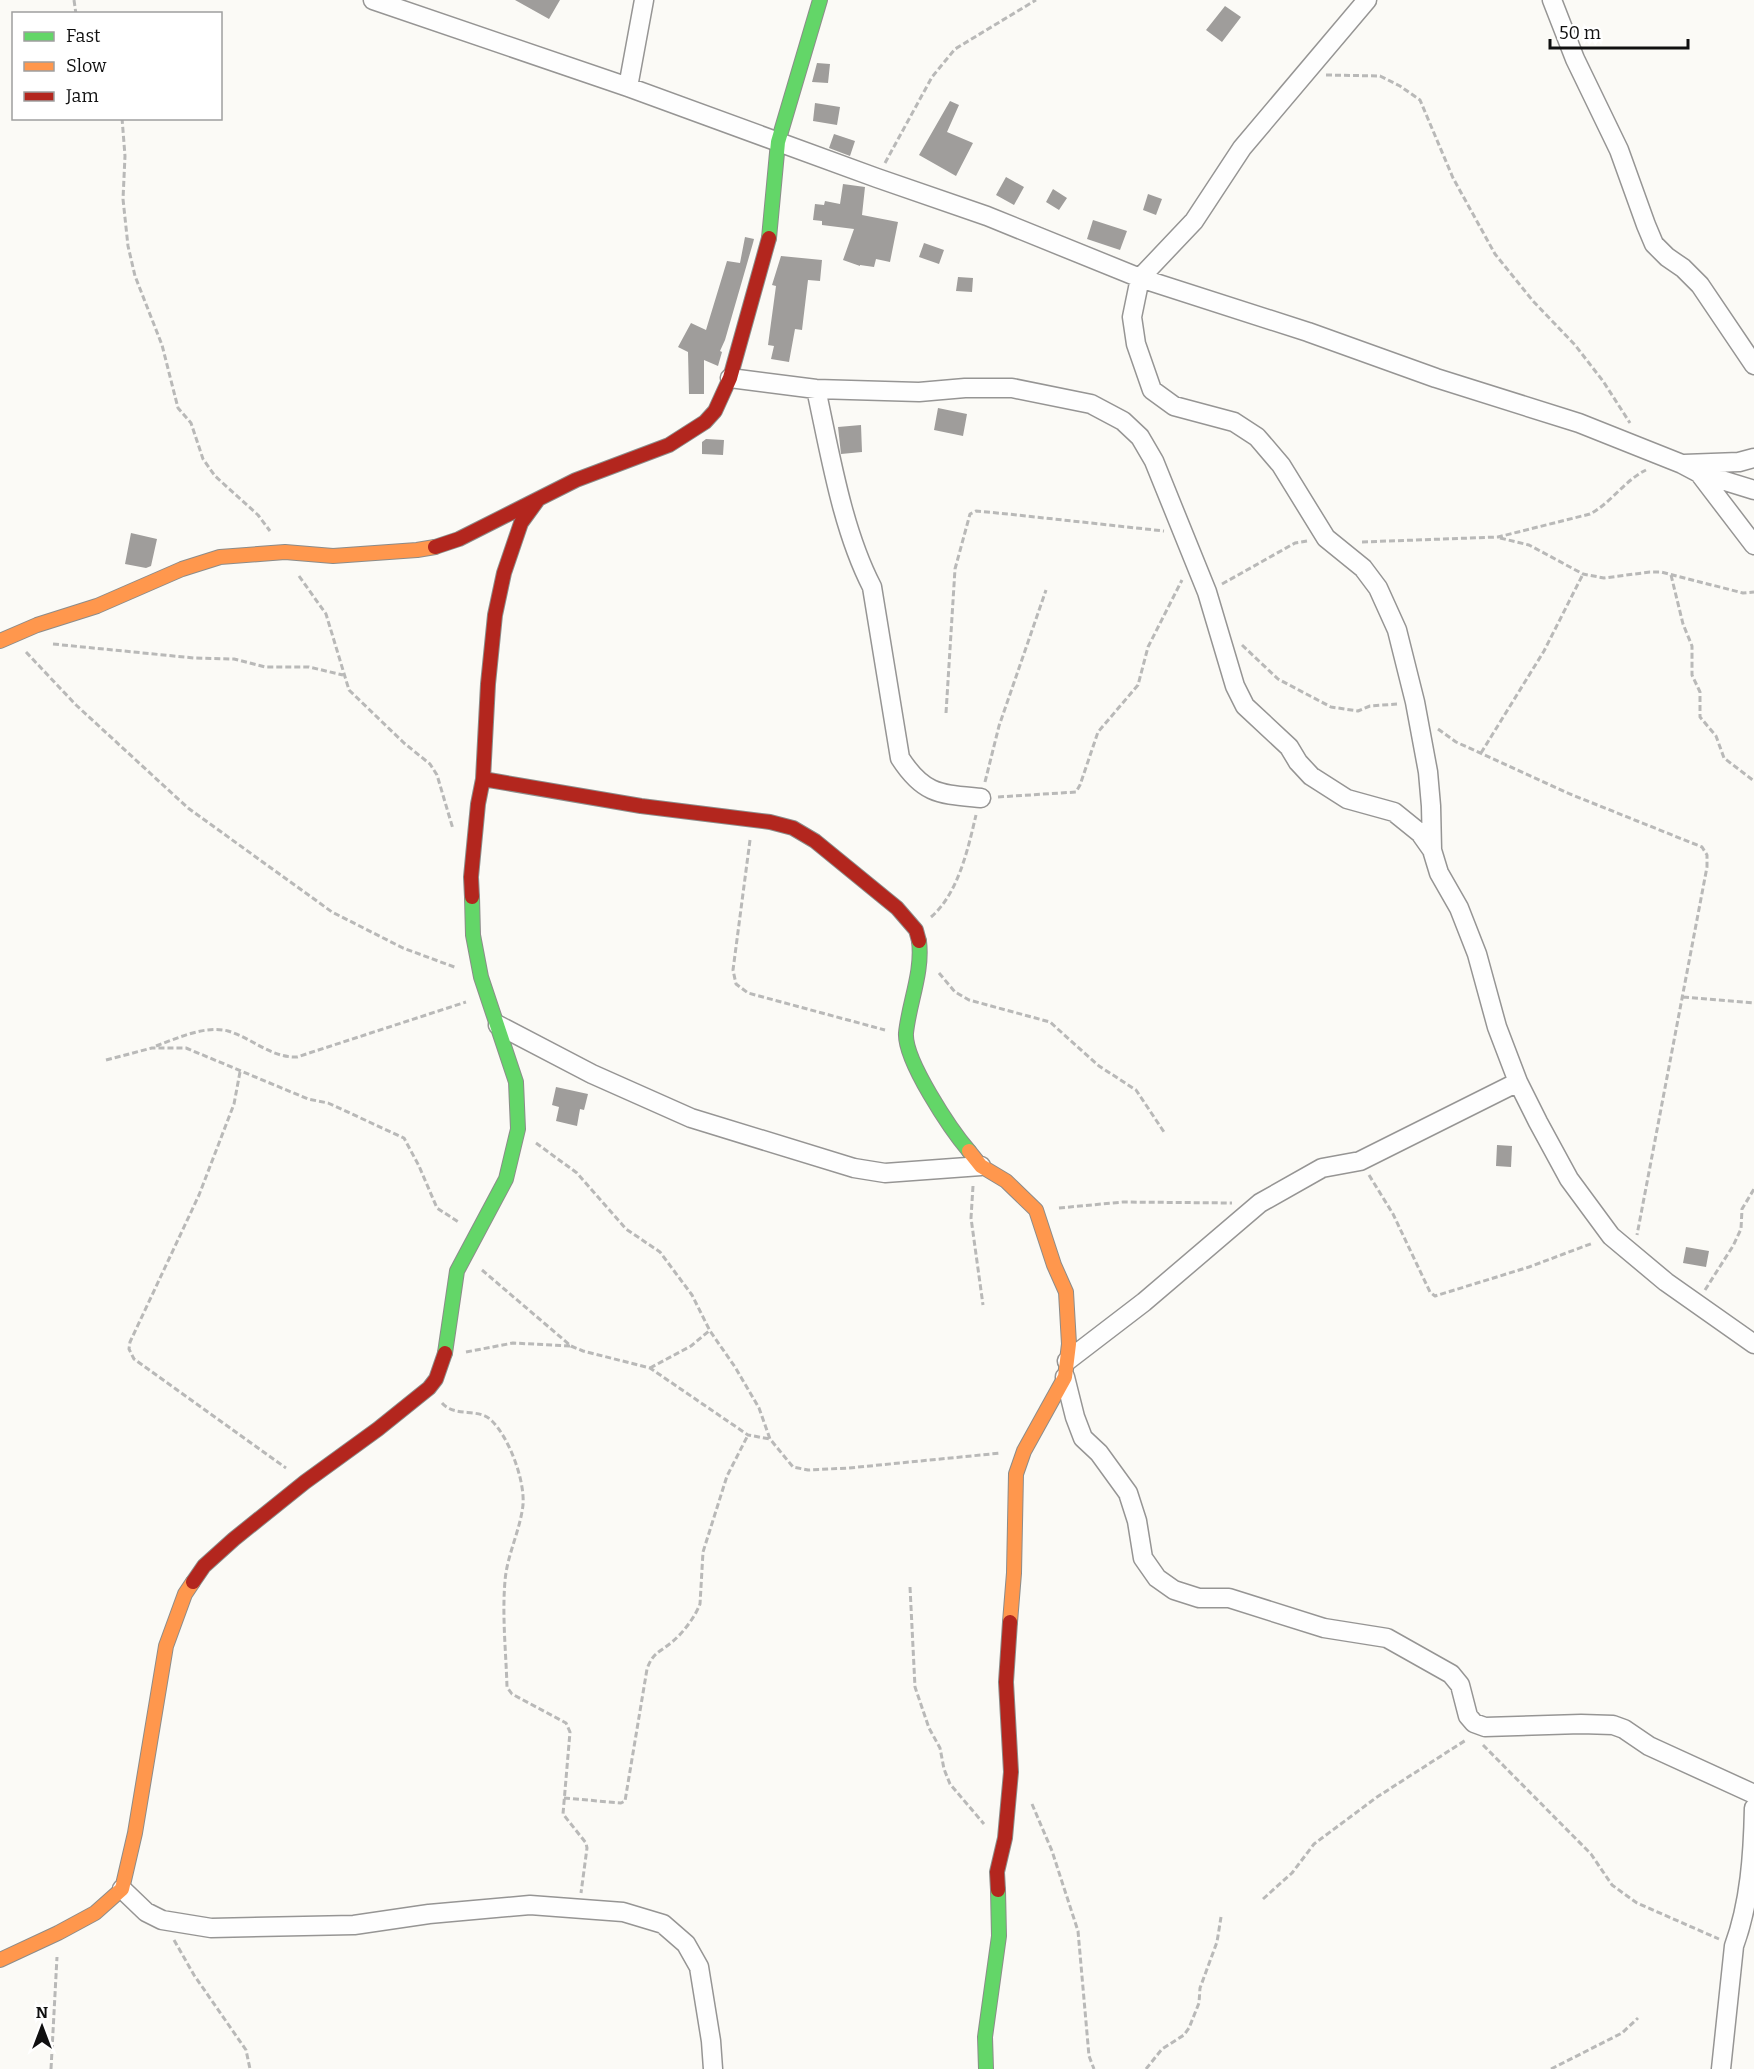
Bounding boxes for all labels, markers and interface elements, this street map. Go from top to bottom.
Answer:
legend [12,12,222,120]
scale bar [1550,12,1688,50]
text: 50 m [1559,22,1601,44]
text: Fast [66,25,101,47]
text: Slow [66,55,107,77]
text: Jam [65,85,99,107]
north arrow [12,1997,72,2057]
text: N [36,2003,48,2022]

